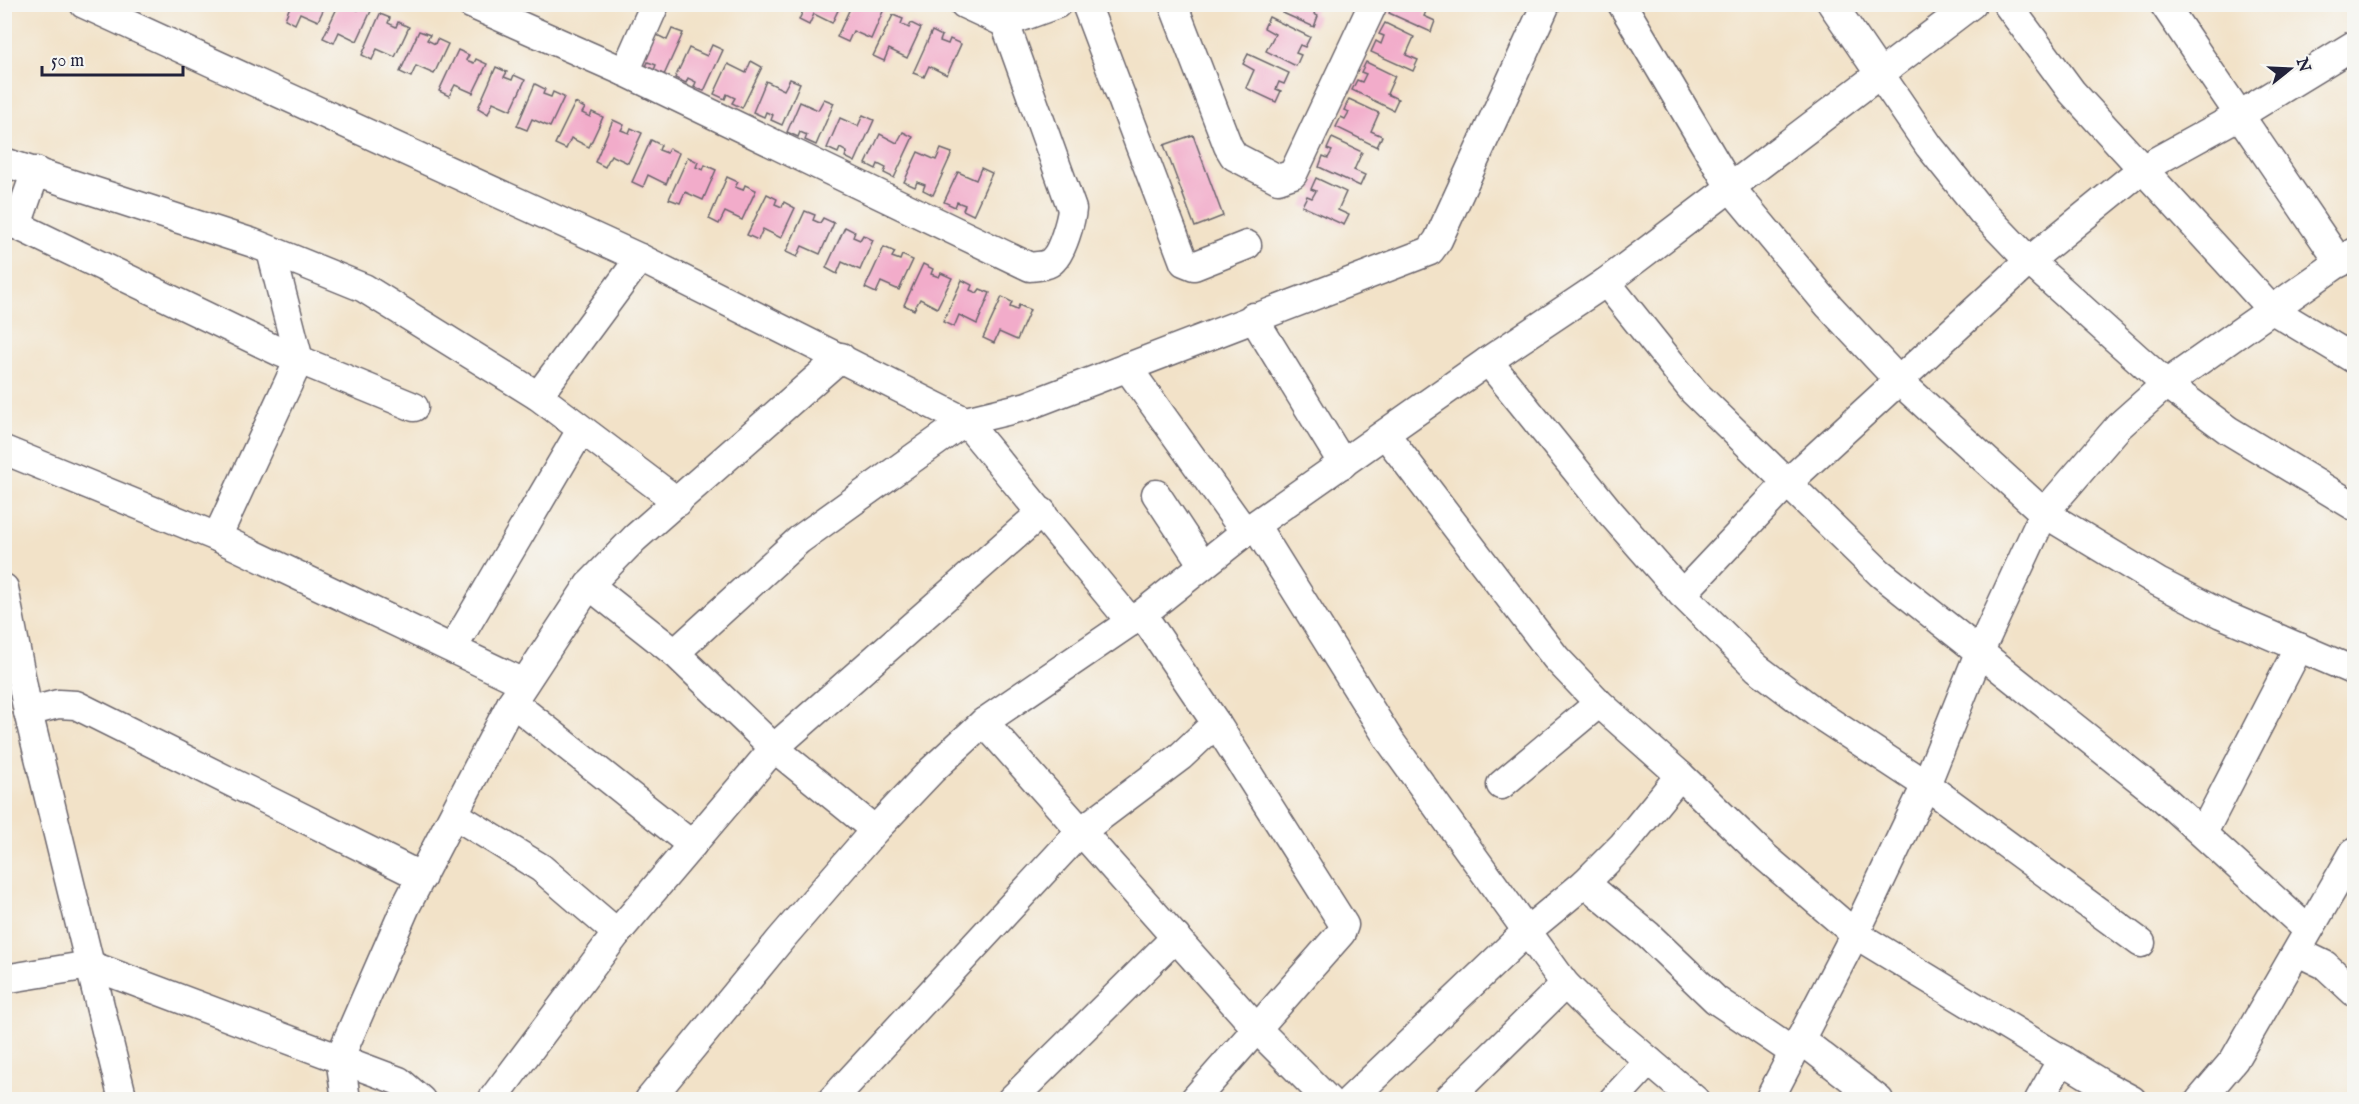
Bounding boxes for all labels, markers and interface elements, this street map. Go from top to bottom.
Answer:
scale bar [42,39,183,77]
north arrow [2260,39,2320,99]
text: 50 m [51,50,84,73]
text: N [2290,54,2314,75]

